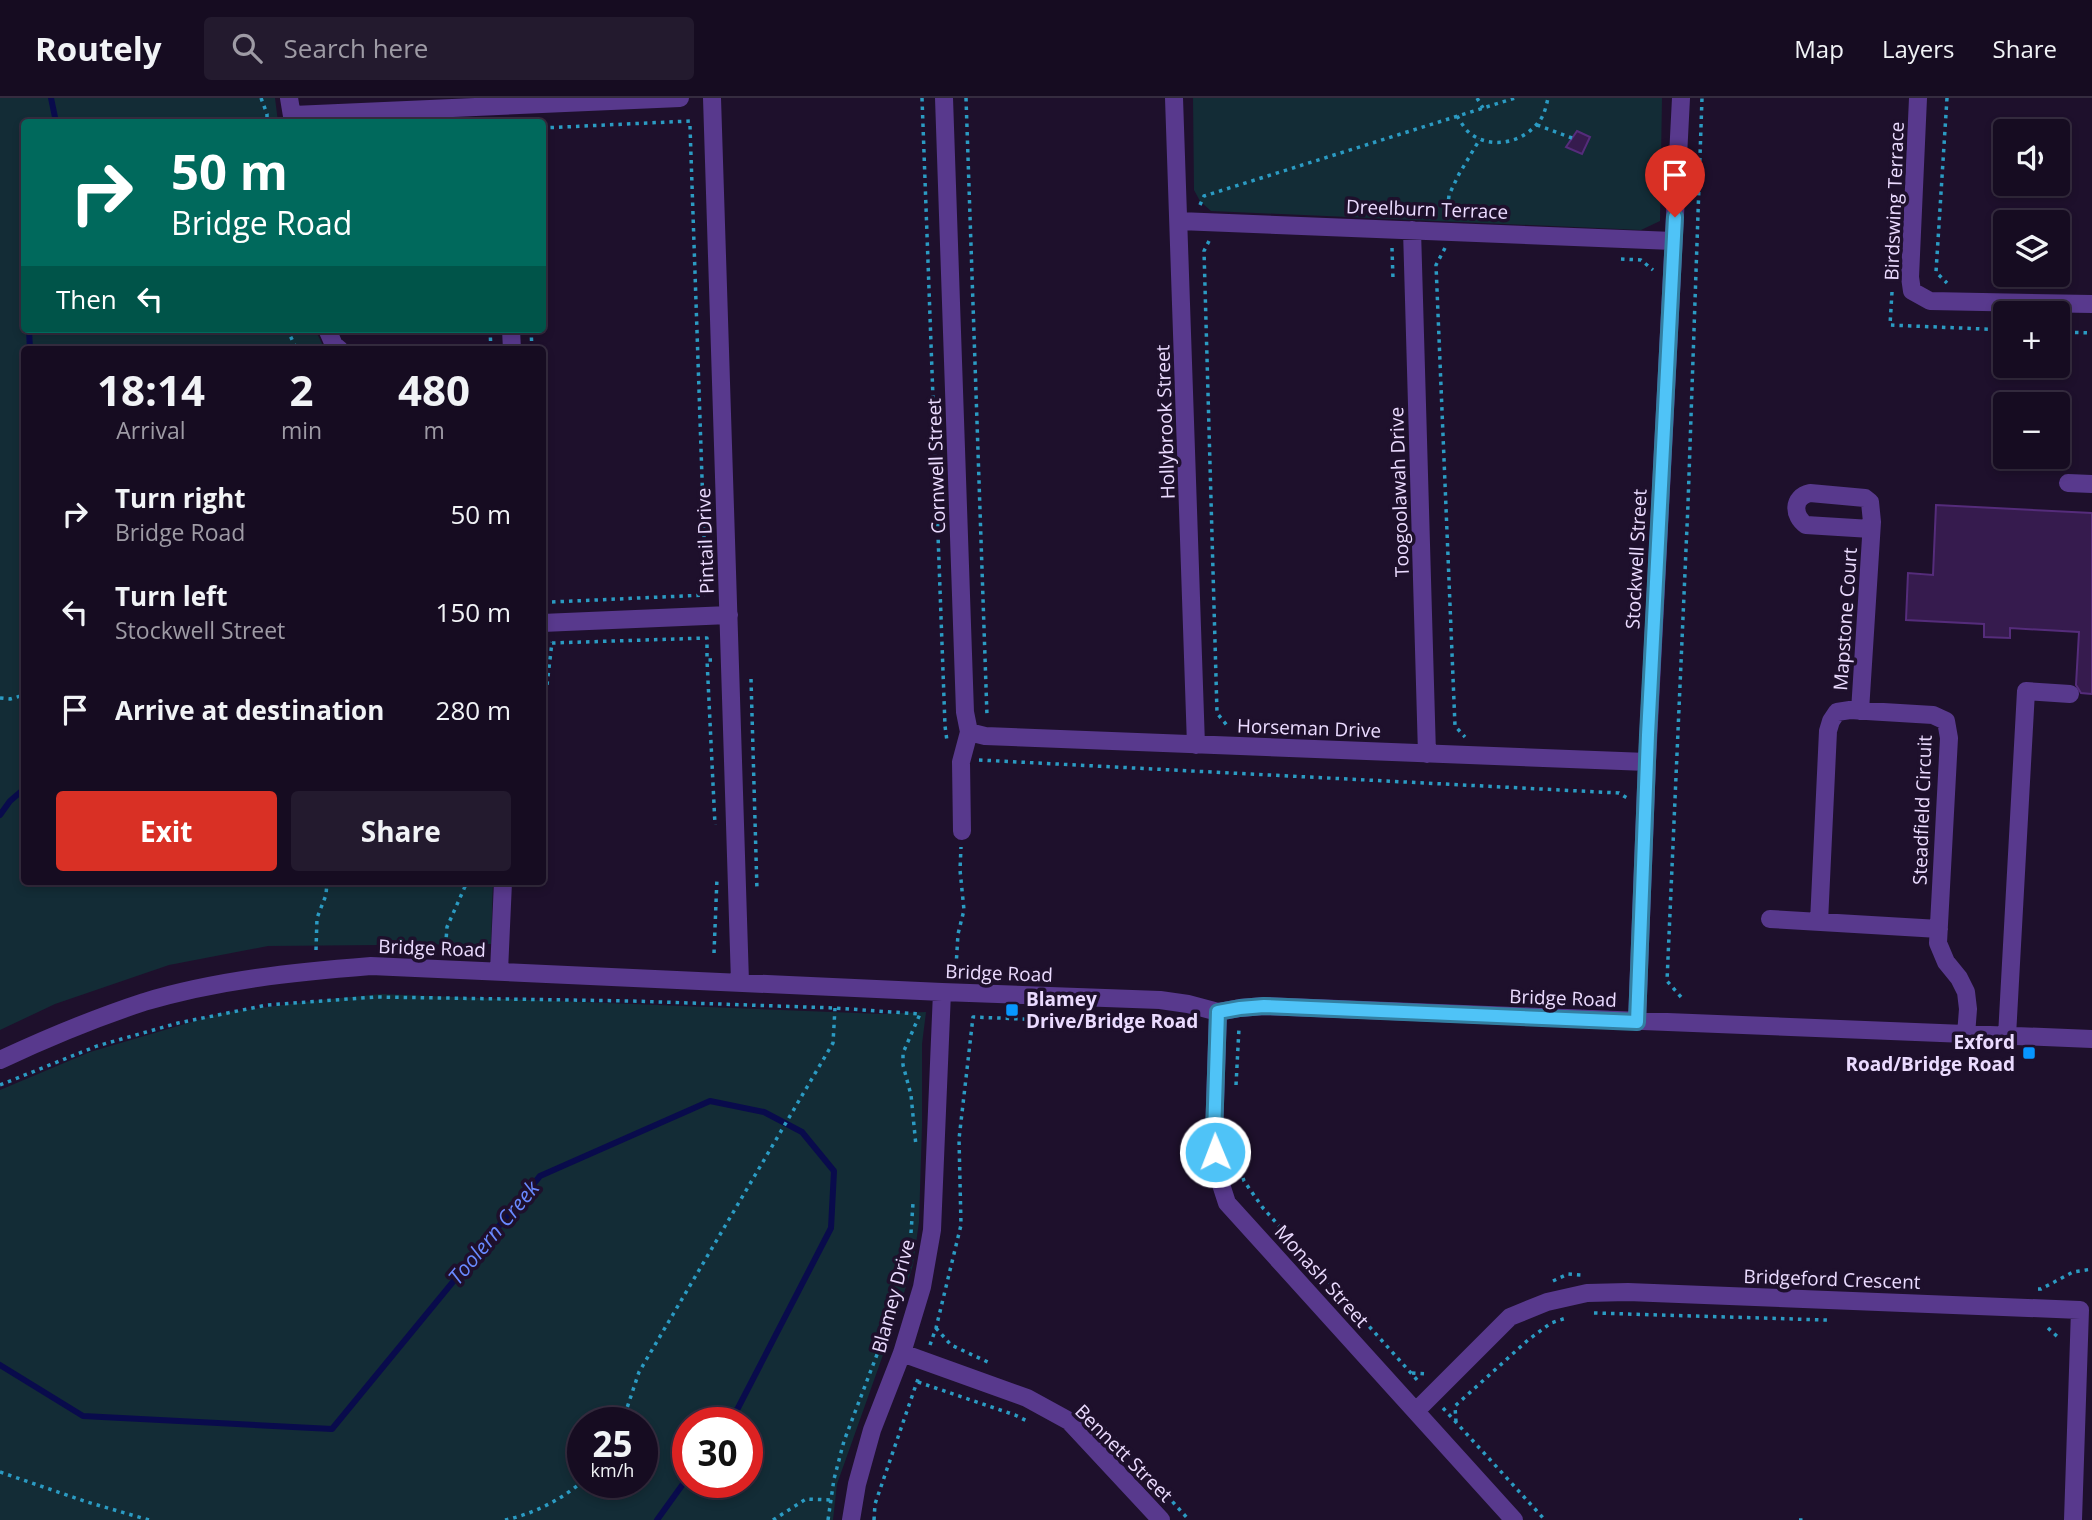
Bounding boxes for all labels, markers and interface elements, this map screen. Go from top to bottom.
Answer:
search box [204,17,694,80]
text: Routely [35,26,162,71]
icon: search [228,29,266,67]
text: Search here [284,30,428,66]
text: Map [1794,32,1844,65]
text: Layers [1882,32,1955,65]
text: Share [1993,32,2057,65]
map controls [1993,119,2070,469]
button: sound [1993,119,2070,196]
street label: Birdswing Terrace [1878,121,1910,281]
text: 50 m [171,138,288,204]
pin [1645,145,1705,217]
icon: right [56,147,147,238]
icon: arrive [1656,156,1694,194]
street label: Dreelburn Terrace [1345,193,1509,225]
text: Bridge Road [171,201,352,244]
button: layers [1993,210,2070,287]
icon: left [131,280,169,318]
text: Then [56,281,117,317]
button: + [1993,301,2070,378]
street label: Hollybrook Street [1149,344,1181,500]
text: 18:14 [97,361,205,418]
text: 2 [289,361,314,418]
text: 480 [398,361,470,418]
button: − [1993,392,2070,469]
street label: Cornwell Street [921,397,951,534]
street label: Toogoolawah Drive [1383,406,1415,578]
text: Arrival [116,414,186,446]
text: min [281,414,322,446]
text: m [423,414,445,446]
text: Turn right [115,480,246,516]
street label: Pintail Drive [690,487,720,595]
street label: Stockwell Street [1619,488,1653,630]
icon: right [56,495,94,533]
text: 50 m [450,496,511,532]
text: Bridge Road [115,516,245,548]
street label: Mapstone Court [1827,546,1863,691]
text: Turn left [115,578,227,614]
icon: left [56,593,94,631]
text: 150 m [436,594,511,630]
text: Stockwell Street [115,614,285,646]
icon: arrive [56,691,94,729]
text: Arrive at destination [115,692,384,728]
text: 280 m [436,692,511,728]
street label: Horseman Drive [1237,712,1381,744]
street label: Steadfield Circuit [1906,734,1938,885]
button: Exit [56,791,277,871]
button: Share [291,791,511,871]
street label: Bridge Road [378,933,486,963]
street label: Bridge Road [945,958,1053,988]
street label: Bridge Road [1509,983,1617,1013]
place label: Blamey Drive/Bridge Road [1026,986,1198,1034]
marker: Blamey Drive/Bridge Road [1004,1002,1020,1018]
place label: Exford Road/Bridge Road [1845,1029,2015,1077]
marker: Exford Road/Bridge Road [2021,1045,2037,1061]
position arrow [1178,1115,1252,1189]
water label: Toolern Creek [442,1174,545,1290]
street label: Monash Street [1269,1219,1375,1333]
street label: Blamey Drive [865,1236,921,1356]
street label: Bridgeford Crescent [1743,1263,1921,1295]
street label: Bennett Street [1069,1398,1179,1508]
speed limit sign: 30 [672,1407,763,1498]
text: 25 [592,1420,633,1467]
text: km/h [591,1458,634,1482]

